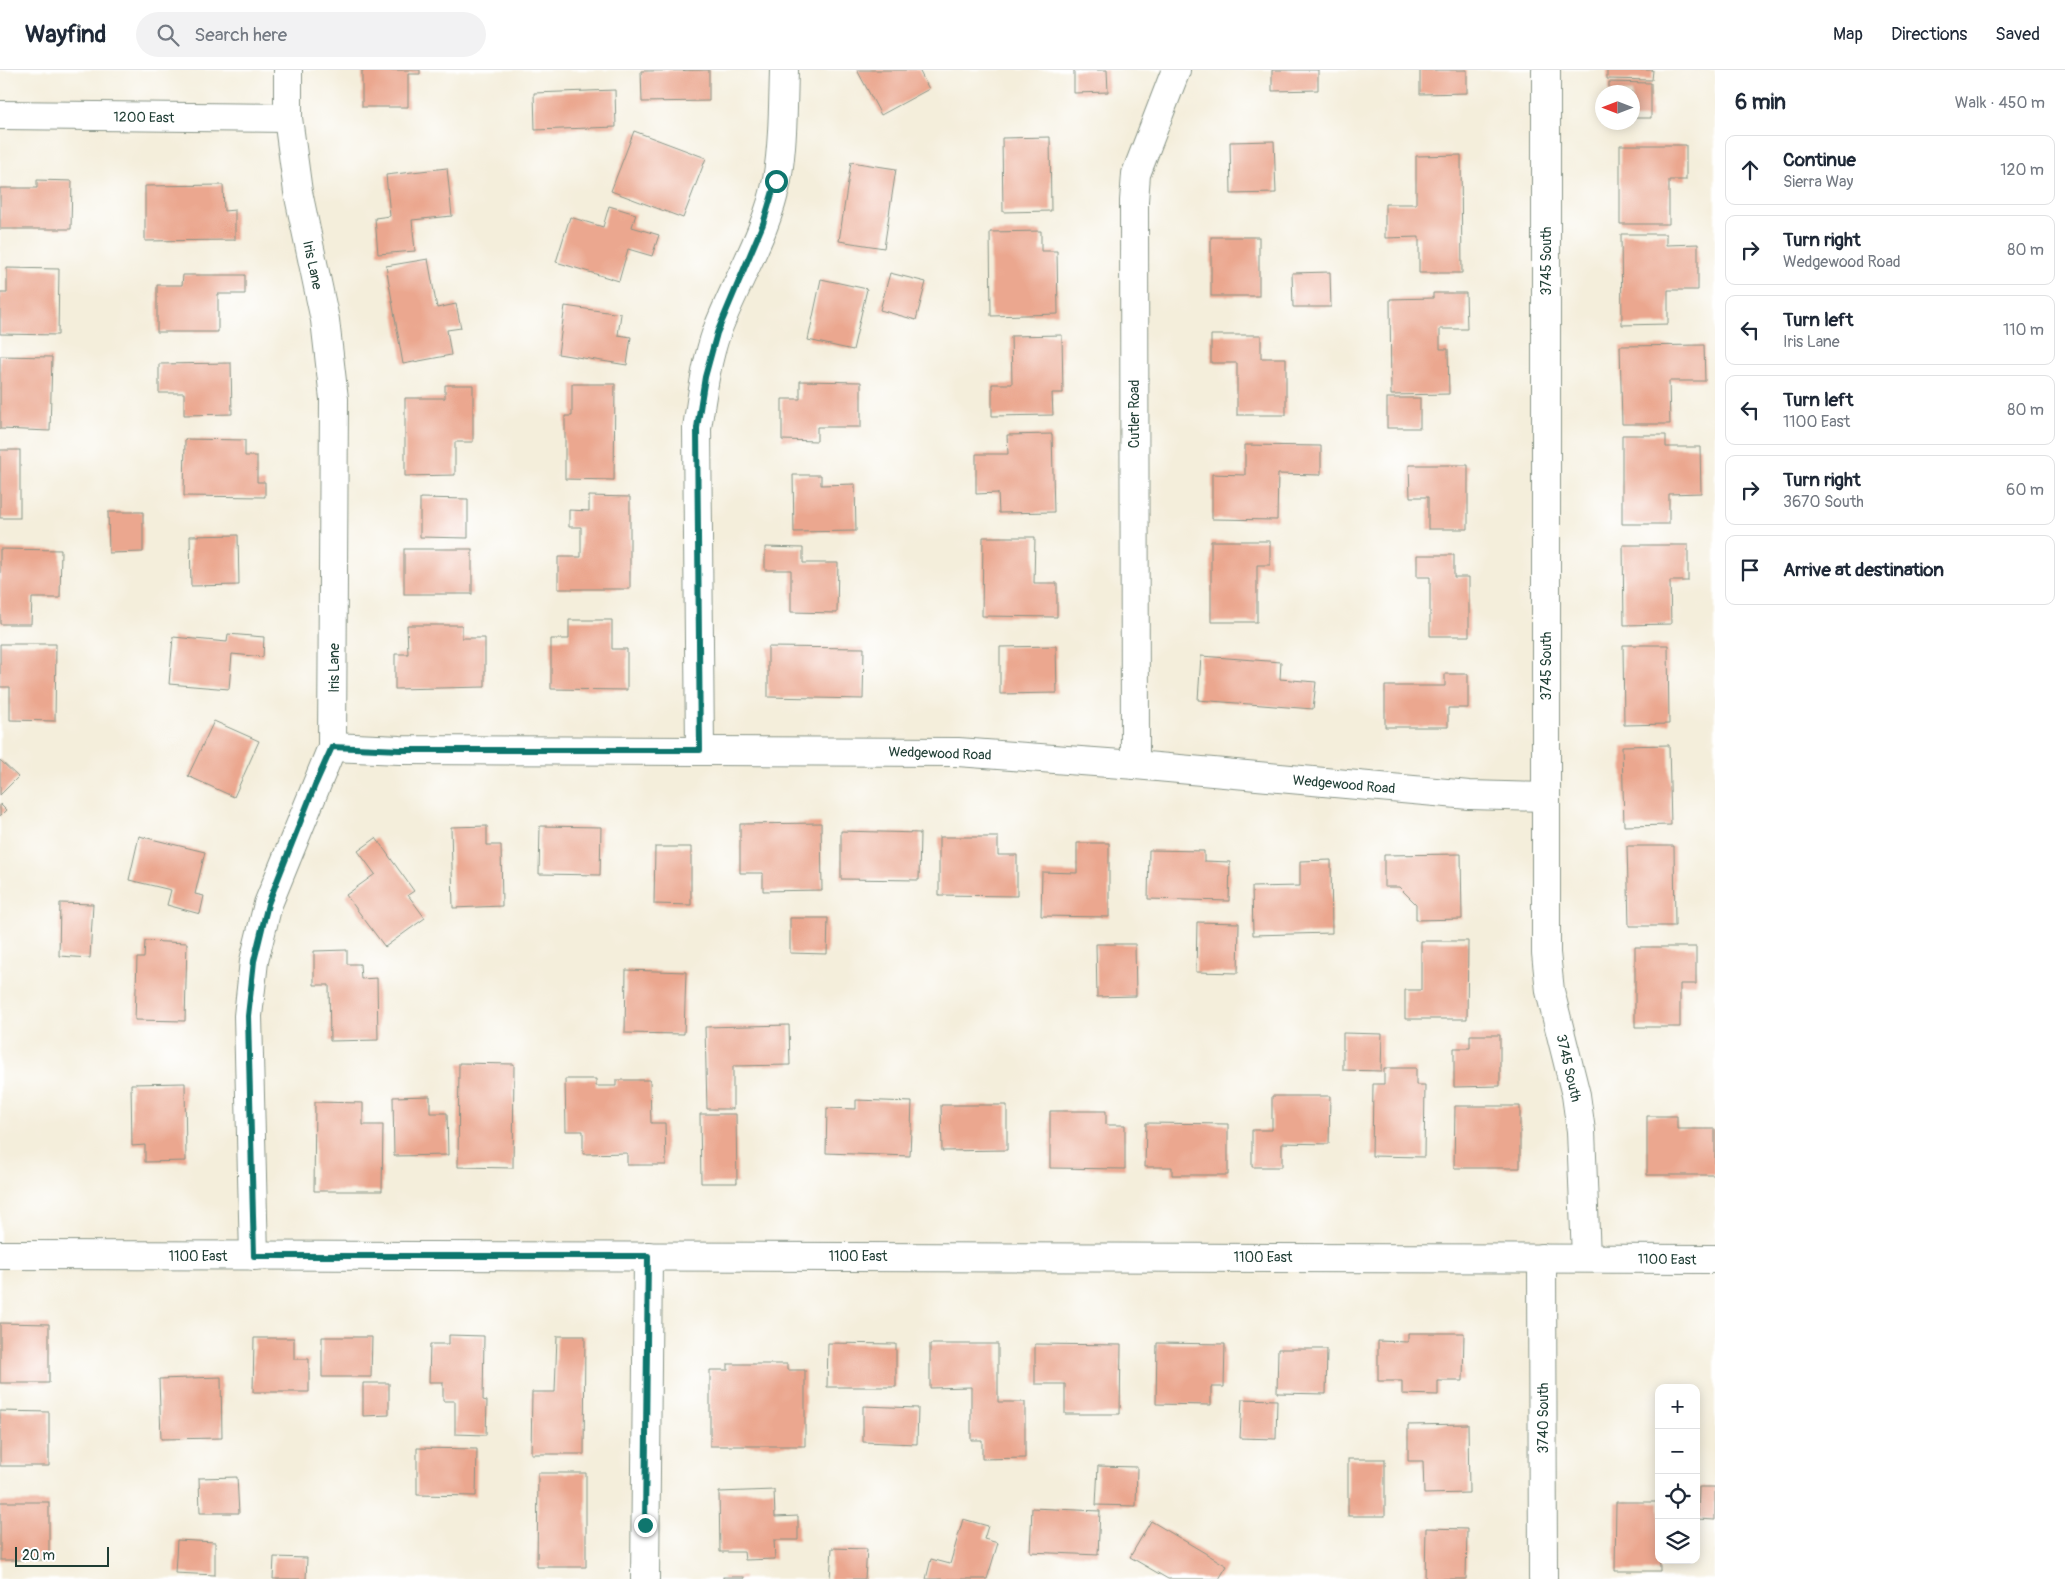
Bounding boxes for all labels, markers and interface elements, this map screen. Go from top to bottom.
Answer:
search box [136,12,486,57]
text: Wayfind [25,20,106,49]
icon: search [154,21,182,49]
text: Search here [194,23,287,47]
text: Map [1833,23,1863,46]
text: Directions [1891,23,1967,46]
text: Saved [1995,23,2040,46]
north arrow [1595,85,1640,130]
text: 6 min [1735,89,1786,116]
text: Walk · 450 m [1955,93,2045,113]
street label: 1200 East [113,108,175,127]
text: Continue [1783,148,1856,172]
icon: ahead [1736,156,1764,184]
text: 120 m [2000,160,2044,180]
route start [765,170,788,193]
text: Sierra Way [1783,172,1853,192]
street label: 3745 South [1538,227,1555,295]
text: Turn right [1783,228,1861,252]
icon: right [1736,236,1764,264]
street label: Iris Lane [299,239,326,291]
text: 80 m [2007,240,2044,260]
text: Wedgewood Road [1783,252,1901,272]
text: Turn left [1783,308,1853,332]
icon: left [1736,316,1764,344]
text: 110 m [2003,320,2044,340]
text: Iris Lane [1783,332,1840,352]
street label: Cutler Road [1126,380,1143,448]
text: Turn left [1783,388,1853,412]
icon: left [1736,396,1764,424]
text: 80 m [2007,400,2044,420]
text: 1100 East [1783,412,1850,432]
text: Turn right [1783,468,1861,492]
icon: right [1736,476,1764,504]
text: 60 m [2006,480,2044,500]
text: 3670 South [1783,492,1864,512]
icon: arrive [1736,556,1764,584]
text: Arrive at destination [1783,558,1944,582]
street label: 3745 South [1538,632,1555,700]
street label: Iris Lane [326,643,343,693]
street label: Wedgewood Road [888,743,992,764]
street label: Wedgewood Road [1292,772,1396,797]
street label: 3745 South [1552,1033,1585,1104]
street label: 1100 East [169,1248,228,1265]
street label: 1100 East [829,1248,888,1265]
street label: 1100 East [1234,1249,1293,1266]
street label: 1100 East [1637,1250,1697,1269]
street label: 3740 South [1535,1383,1552,1453]
map controls [1655,1384,1700,1564]
button: + [1655,1384,1700,1429]
button: − [1655,1429,1700,1474]
button: locate [1655,1474,1700,1519]
route end [634,1514,657,1537]
button: layers [1655,1519,1700,1564]
scale bar [15,1544,109,1567]
text: 20 m [22,1547,55,1564]

